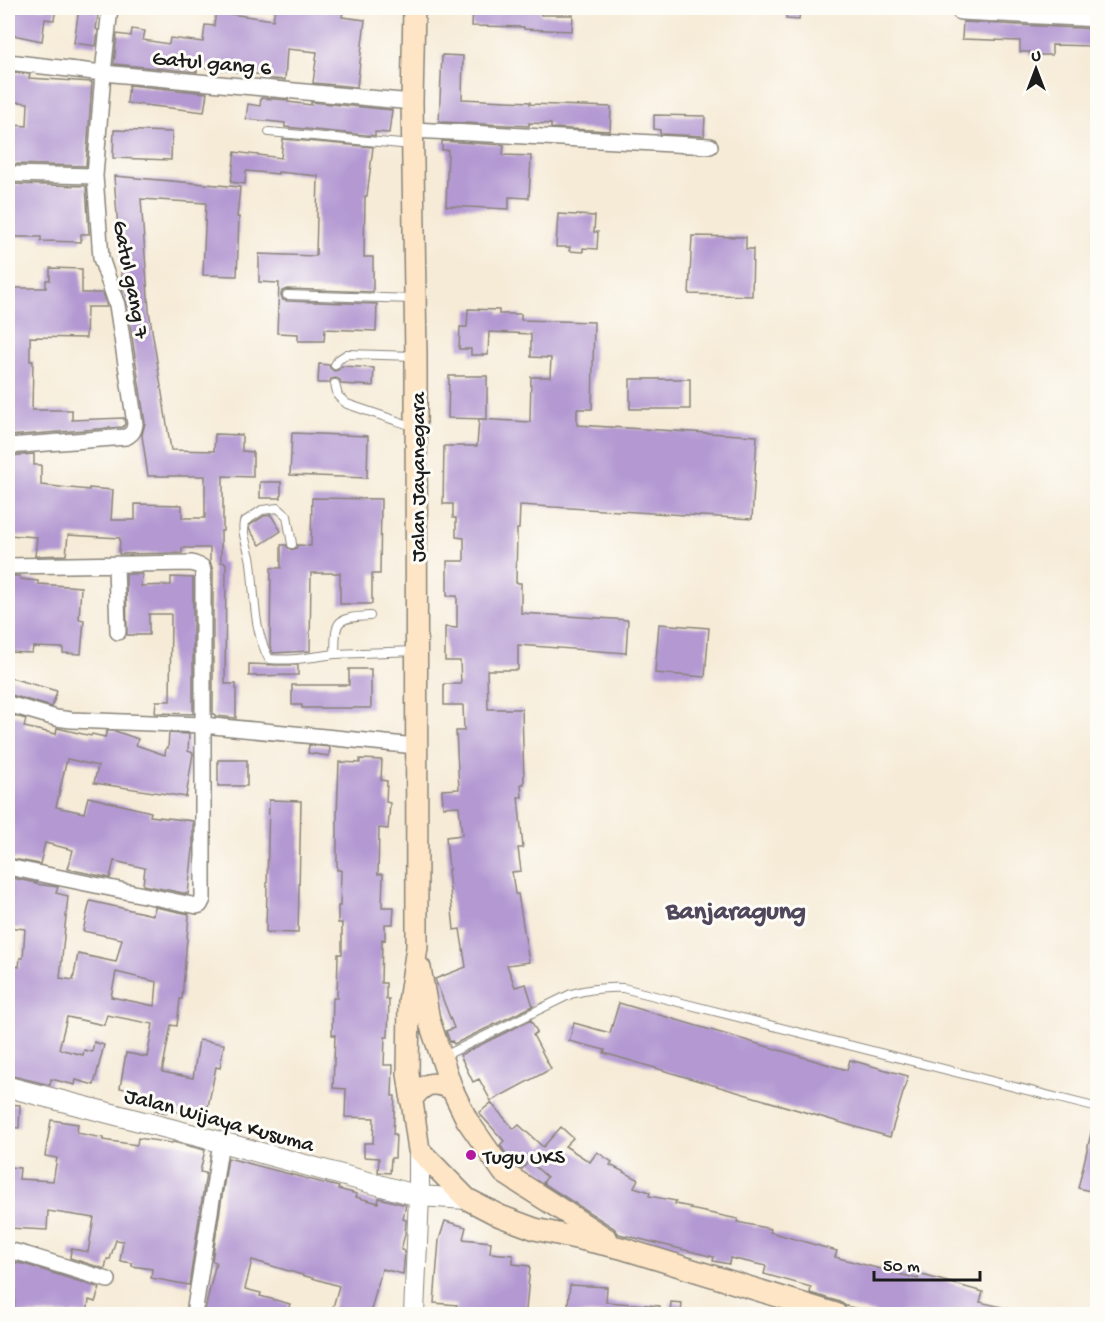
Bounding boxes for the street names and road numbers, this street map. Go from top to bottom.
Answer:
street label: Gatul gang 6 [151,47,273,83]
street label: Gatul gang 7 [105,218,153,342]
street label: Jalan Jayanegara [407,391,433,562]
street label: Jalan Wijaya Kusuma [121,1084,318,1160]

